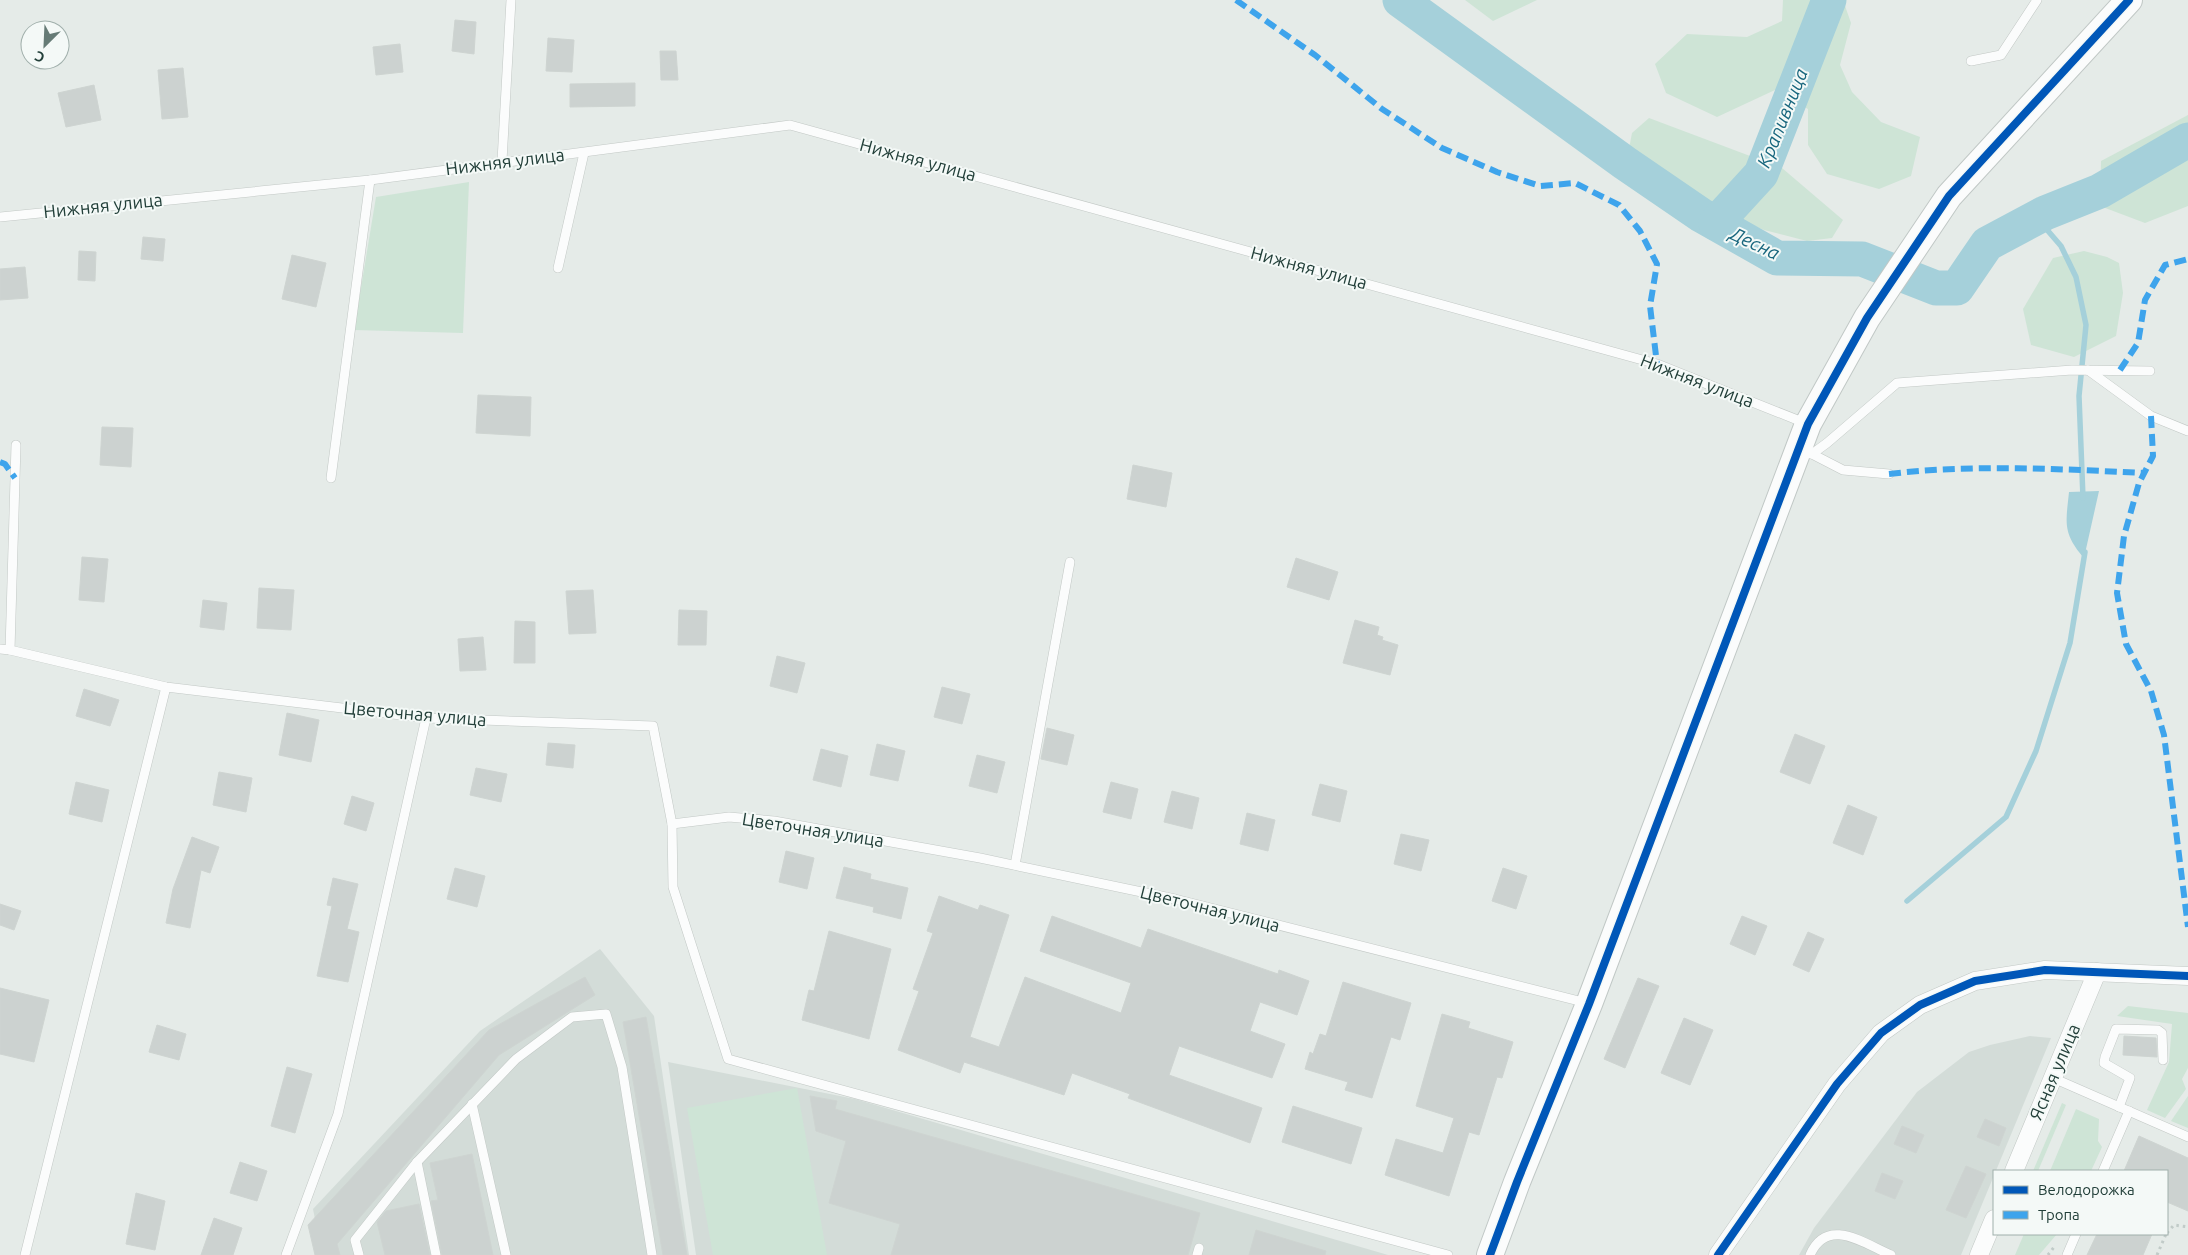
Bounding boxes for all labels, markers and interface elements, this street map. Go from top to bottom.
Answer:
north arrow [20,20,70,70]
text: С [32,48,47,66]
water label: Крапивница [1752,65,1812,171]
street label: Нижняя улица [858,134,979,184]
street label: Нижняя улица [444,144,566,178]
street label: Нижняя улица [42,189,164,221]
water label: Десна [1725,221,1783,264]
street label: Нижняя улица [1249,242,1370,292]
street label: Нижняя улица [1638,349,1757,411]
street label: Цветочная улица [343,697,487,729]
street label: Цветочная улица [741,808,886,850]
street label: Цветочная улица [1138,881,1282,935]
street label: Ясная улица [2025,1021,2083,1123]
legend [1993,1170,2168,1235]
text: Велодорожка [2038,1181,2135,1198]
text: Тропа [2038,1206,2080,1223]

